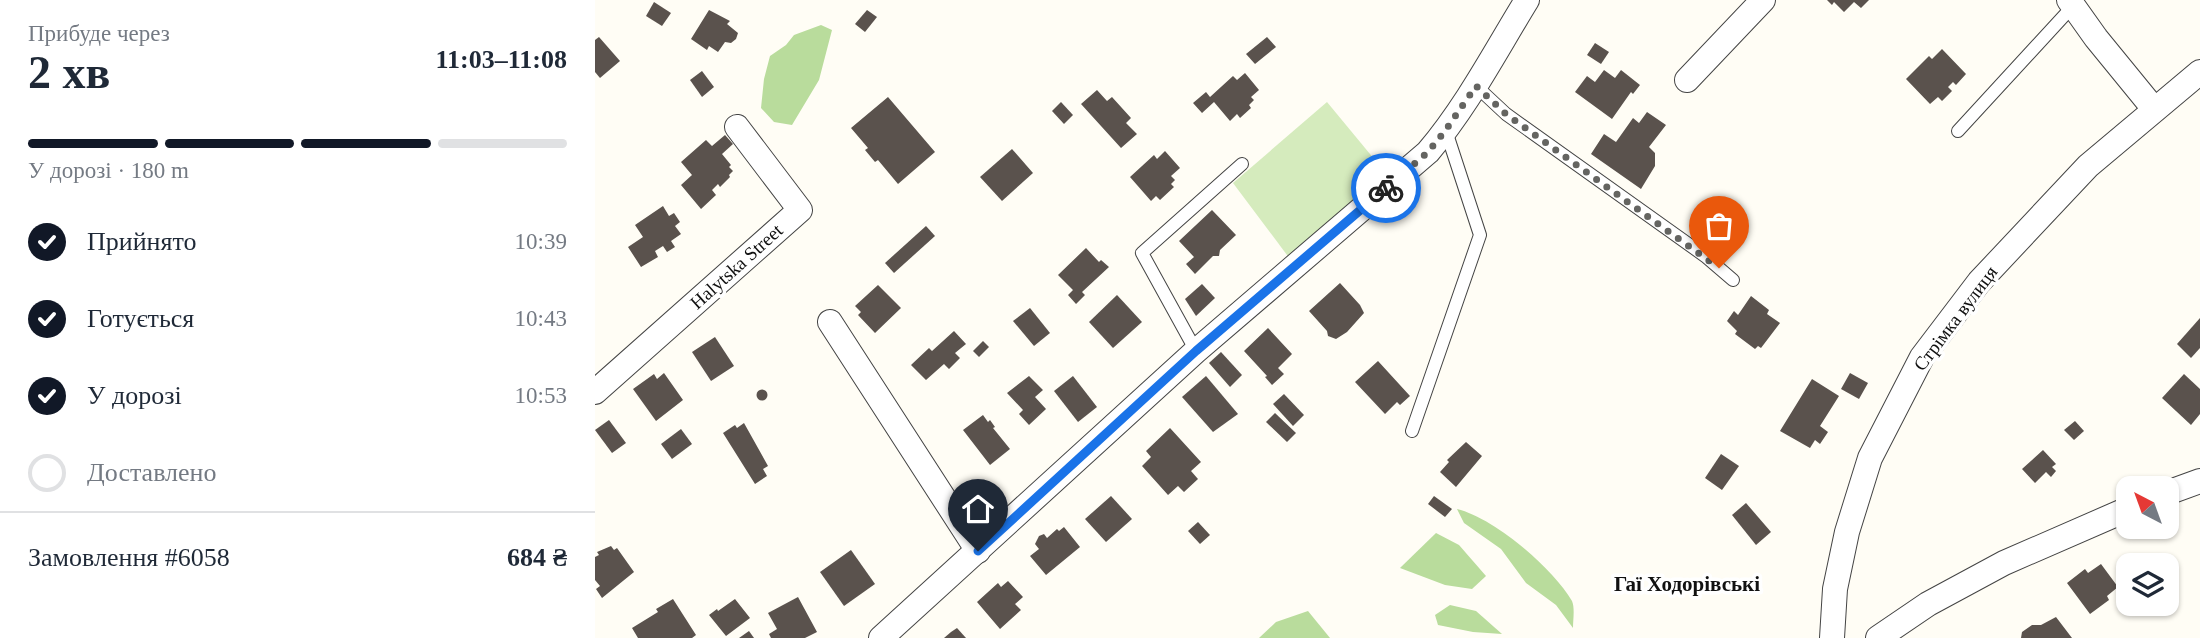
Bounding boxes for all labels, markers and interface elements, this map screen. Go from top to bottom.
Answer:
text: Прибуде через [28,21,170,46]
text: 11:03–11:08 [436,45,567,74]
text: 2 хв [28,47,110,98]
courier [1351,153,1421,223]
text: У дорозі · 180 m [28,158,189,183]
icon: bike [1367,169,1405,207]
pin [1689,196,1749,268]
icon: bag [1700,207,1738,245]
street label: Halytska Street [686,219,787,313]
icon: check [28,223,66,261]
text: Прийнято [87,227,197,256]
text: 10:39 [515,229,567,254]
street label: Стрімка вулиця [1909,262,2002,375]
icon: check [28,300,66,338]
text: Готується [87,304,194,333]
text: 10:43 [515,306,567,331]
icon: check [28,377,66,415]
text: У дорозі [87,381,182,410]
text: 10:53 [515,383,567,408]
text: Доставлено [87,458,217,487]
north arrow [2116,476,2179,539]
map controls [2116,476,2179,616]
pin [948,479,1008,551]
icon: home [959,490,997,528]
text: Замовлення #6058 [28,543,230,572]
text: 684 ₴ [507,543,567,572]
button: layers [2116,553,2179,616]
district label: Гаї Ходорівські [1614,572,1760,596]

